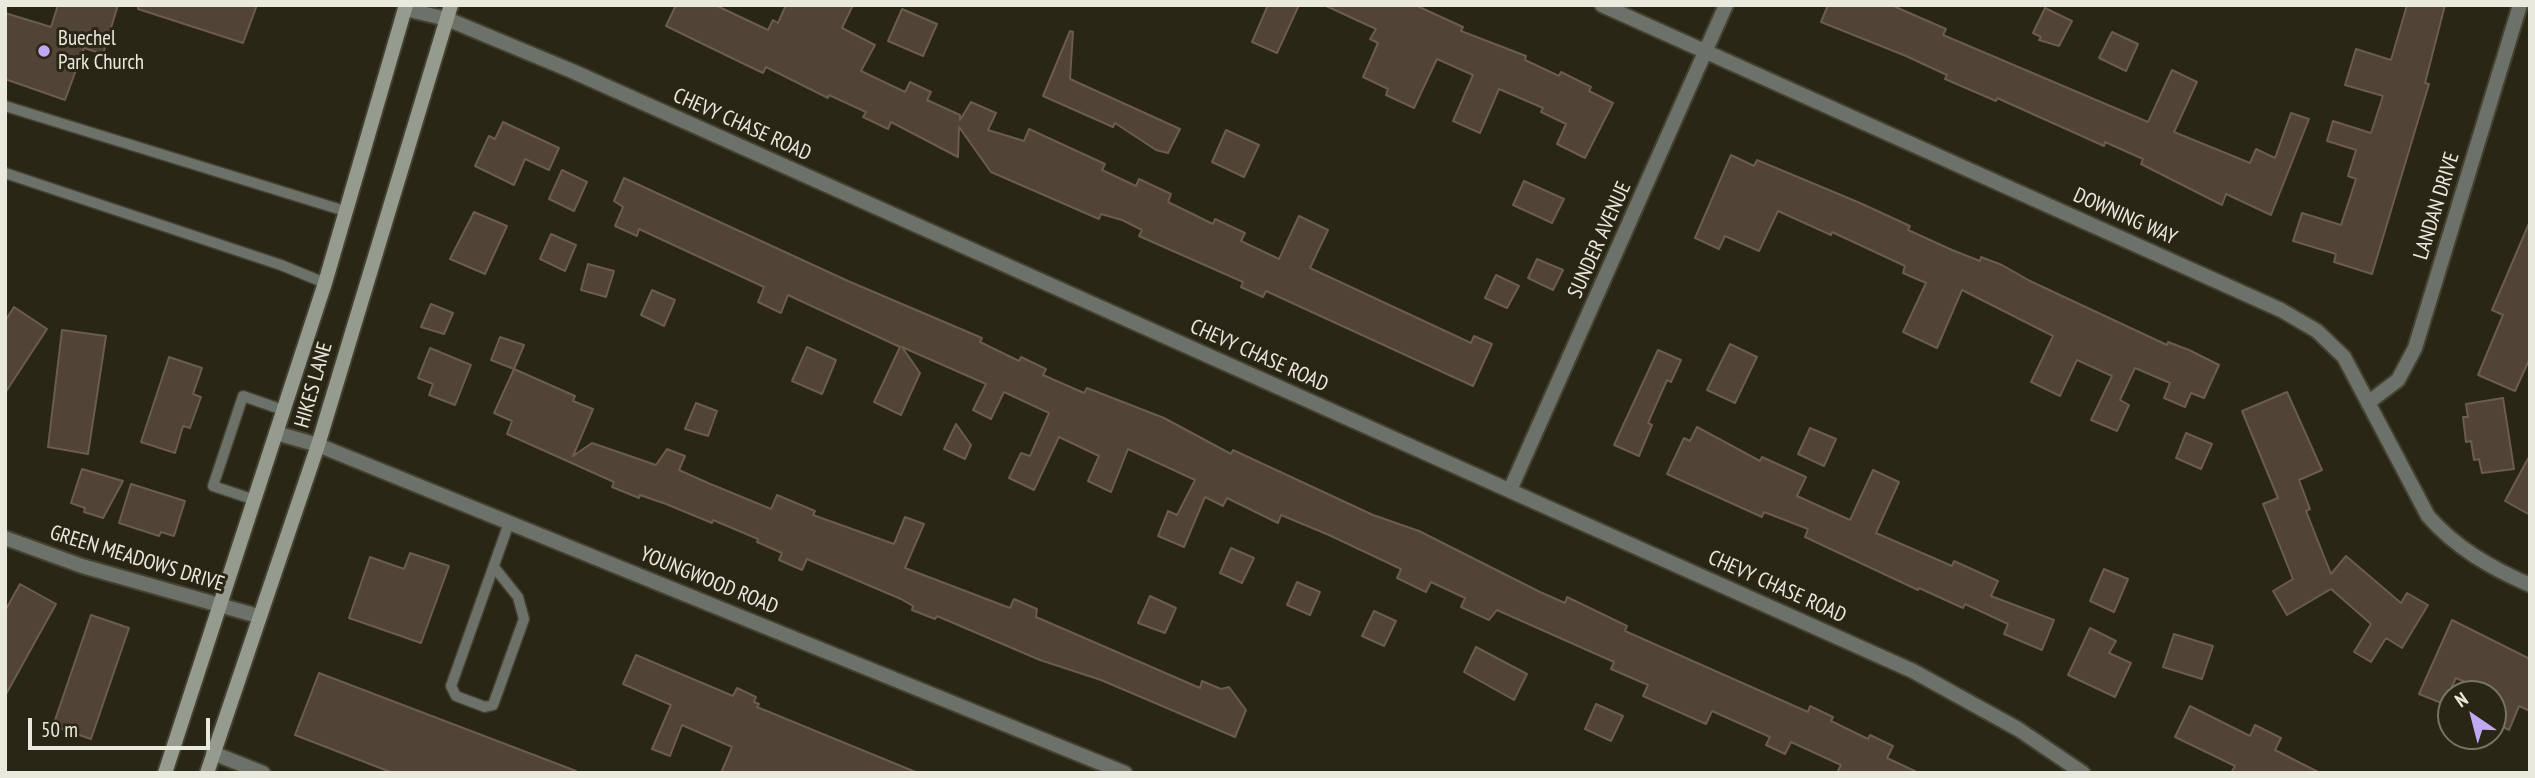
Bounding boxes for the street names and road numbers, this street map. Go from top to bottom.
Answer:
street label: CHEVY CHASE ROAD [669,83,815,167]
street label: LANDAN DRIVE [2409,149,2465,263]
street label: SUNDER AVENUE [1563,178,1637,302]
street label: DOWNING WAY [2069,183,2181,251]
street label: CHEVY CHASE ROAD [1186,314,1332,398]
street label: HIKES LANE [290,339,338,431]
street label: GREEN MEADOWS DRIVE [47,520,227,598]
street label: YOUNGWOOD ROAD [636,542,782,620]
street label: CHEVY CHASE ROAD [1704,545,1850,629]

